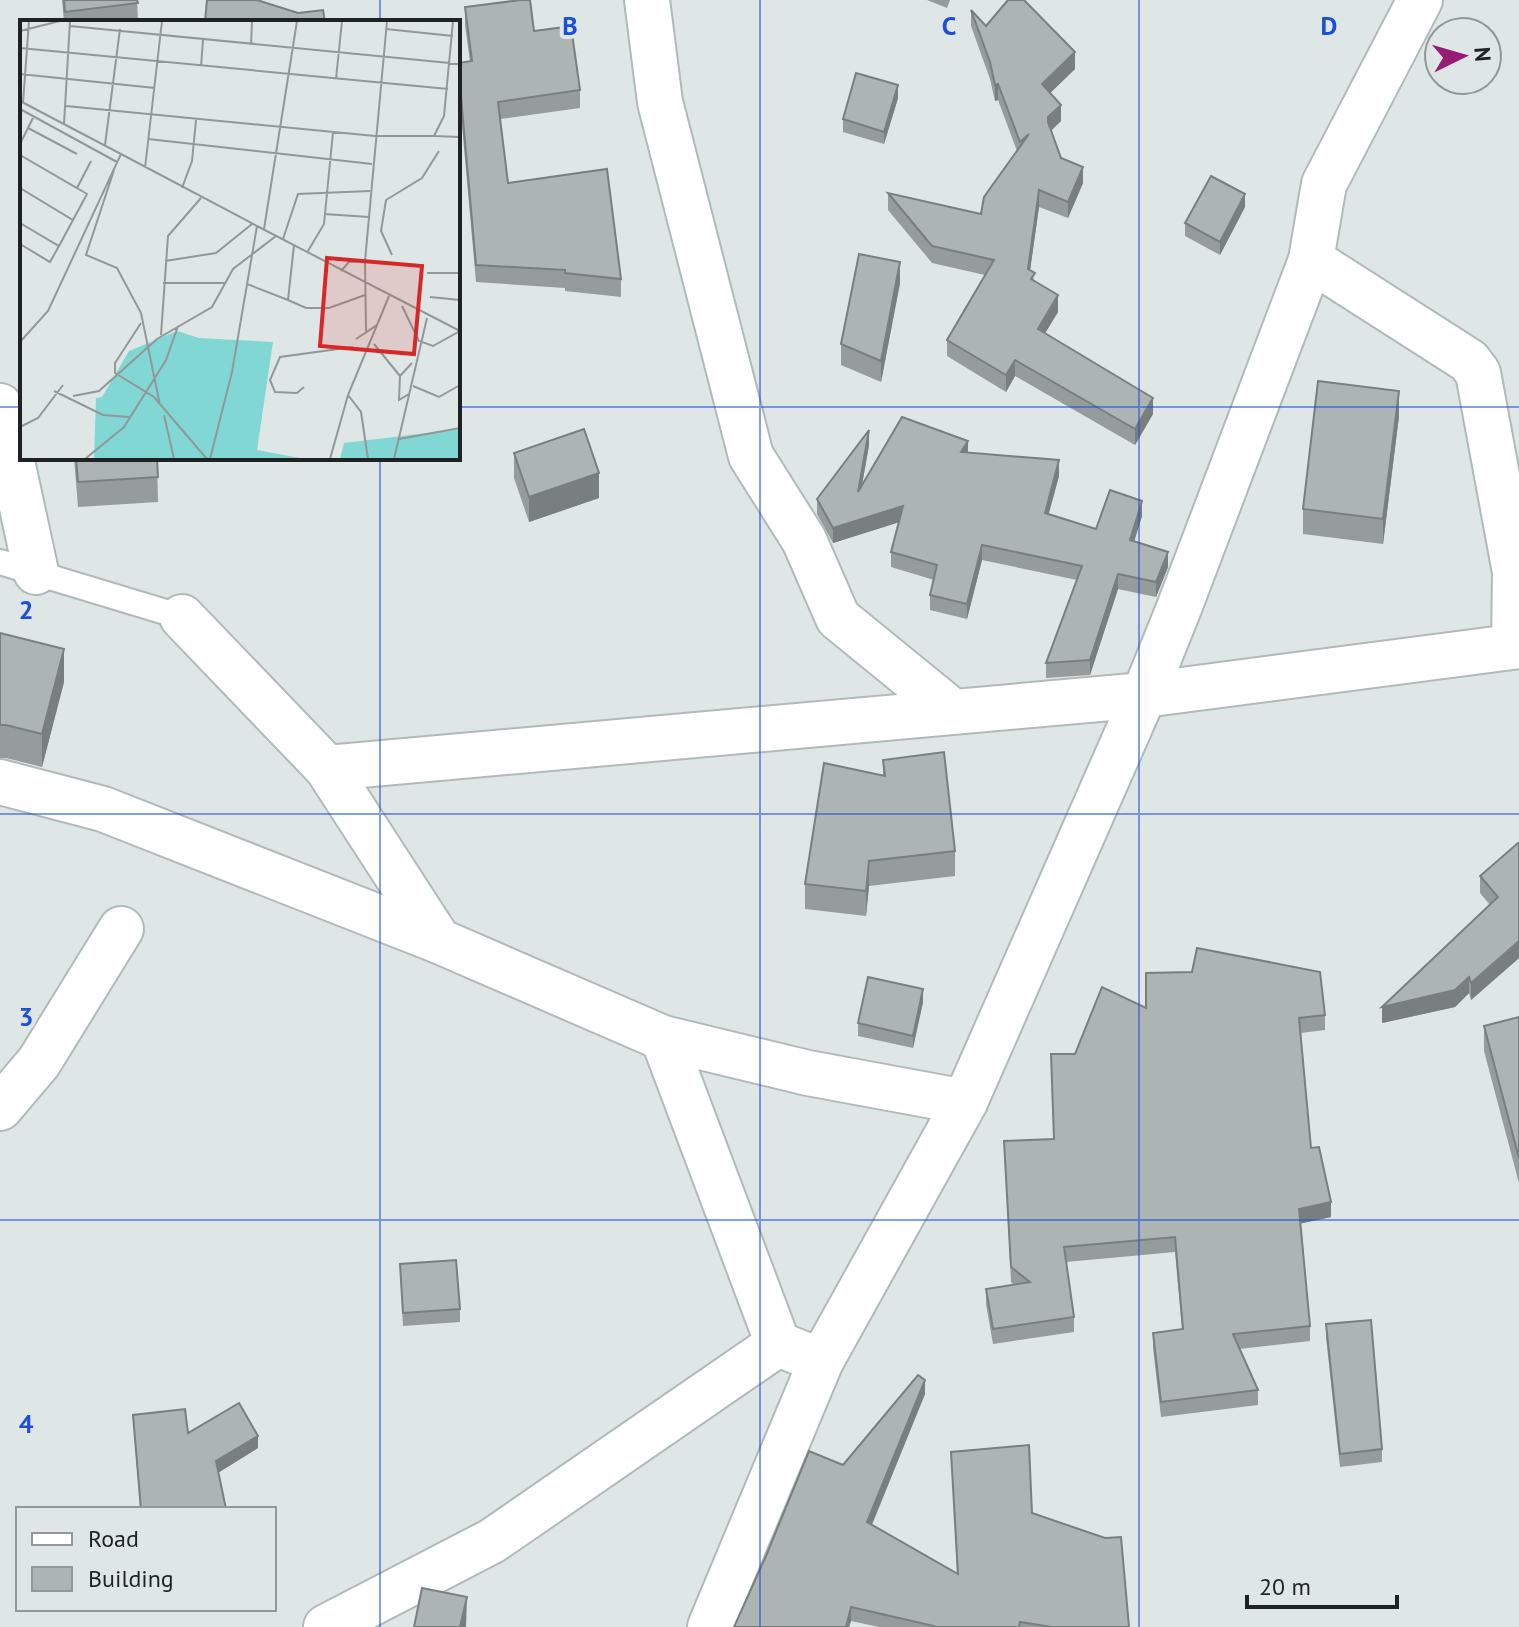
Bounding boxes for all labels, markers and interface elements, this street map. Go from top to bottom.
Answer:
text: B [562,9,578,42]
text: C [942,9,956,42]
text: D [1321,9,1337,42]
north arrow [1423,16,1503,96]
inset map [20,20,460,460]
text: N [1468,46,1498,63]
text: 2 [19,593,33,626]
text: 3 [19,1000,33,1033]
text: 4 [19,1407,34,1440]
legend [16,1507,276,1611]
text: Road [88,1523,139,1554]
scale bar [1247,1559,1397,1609]
text: Building [88,1563,174,1594]
text: 20 m [1259,1571,1311,1602]

